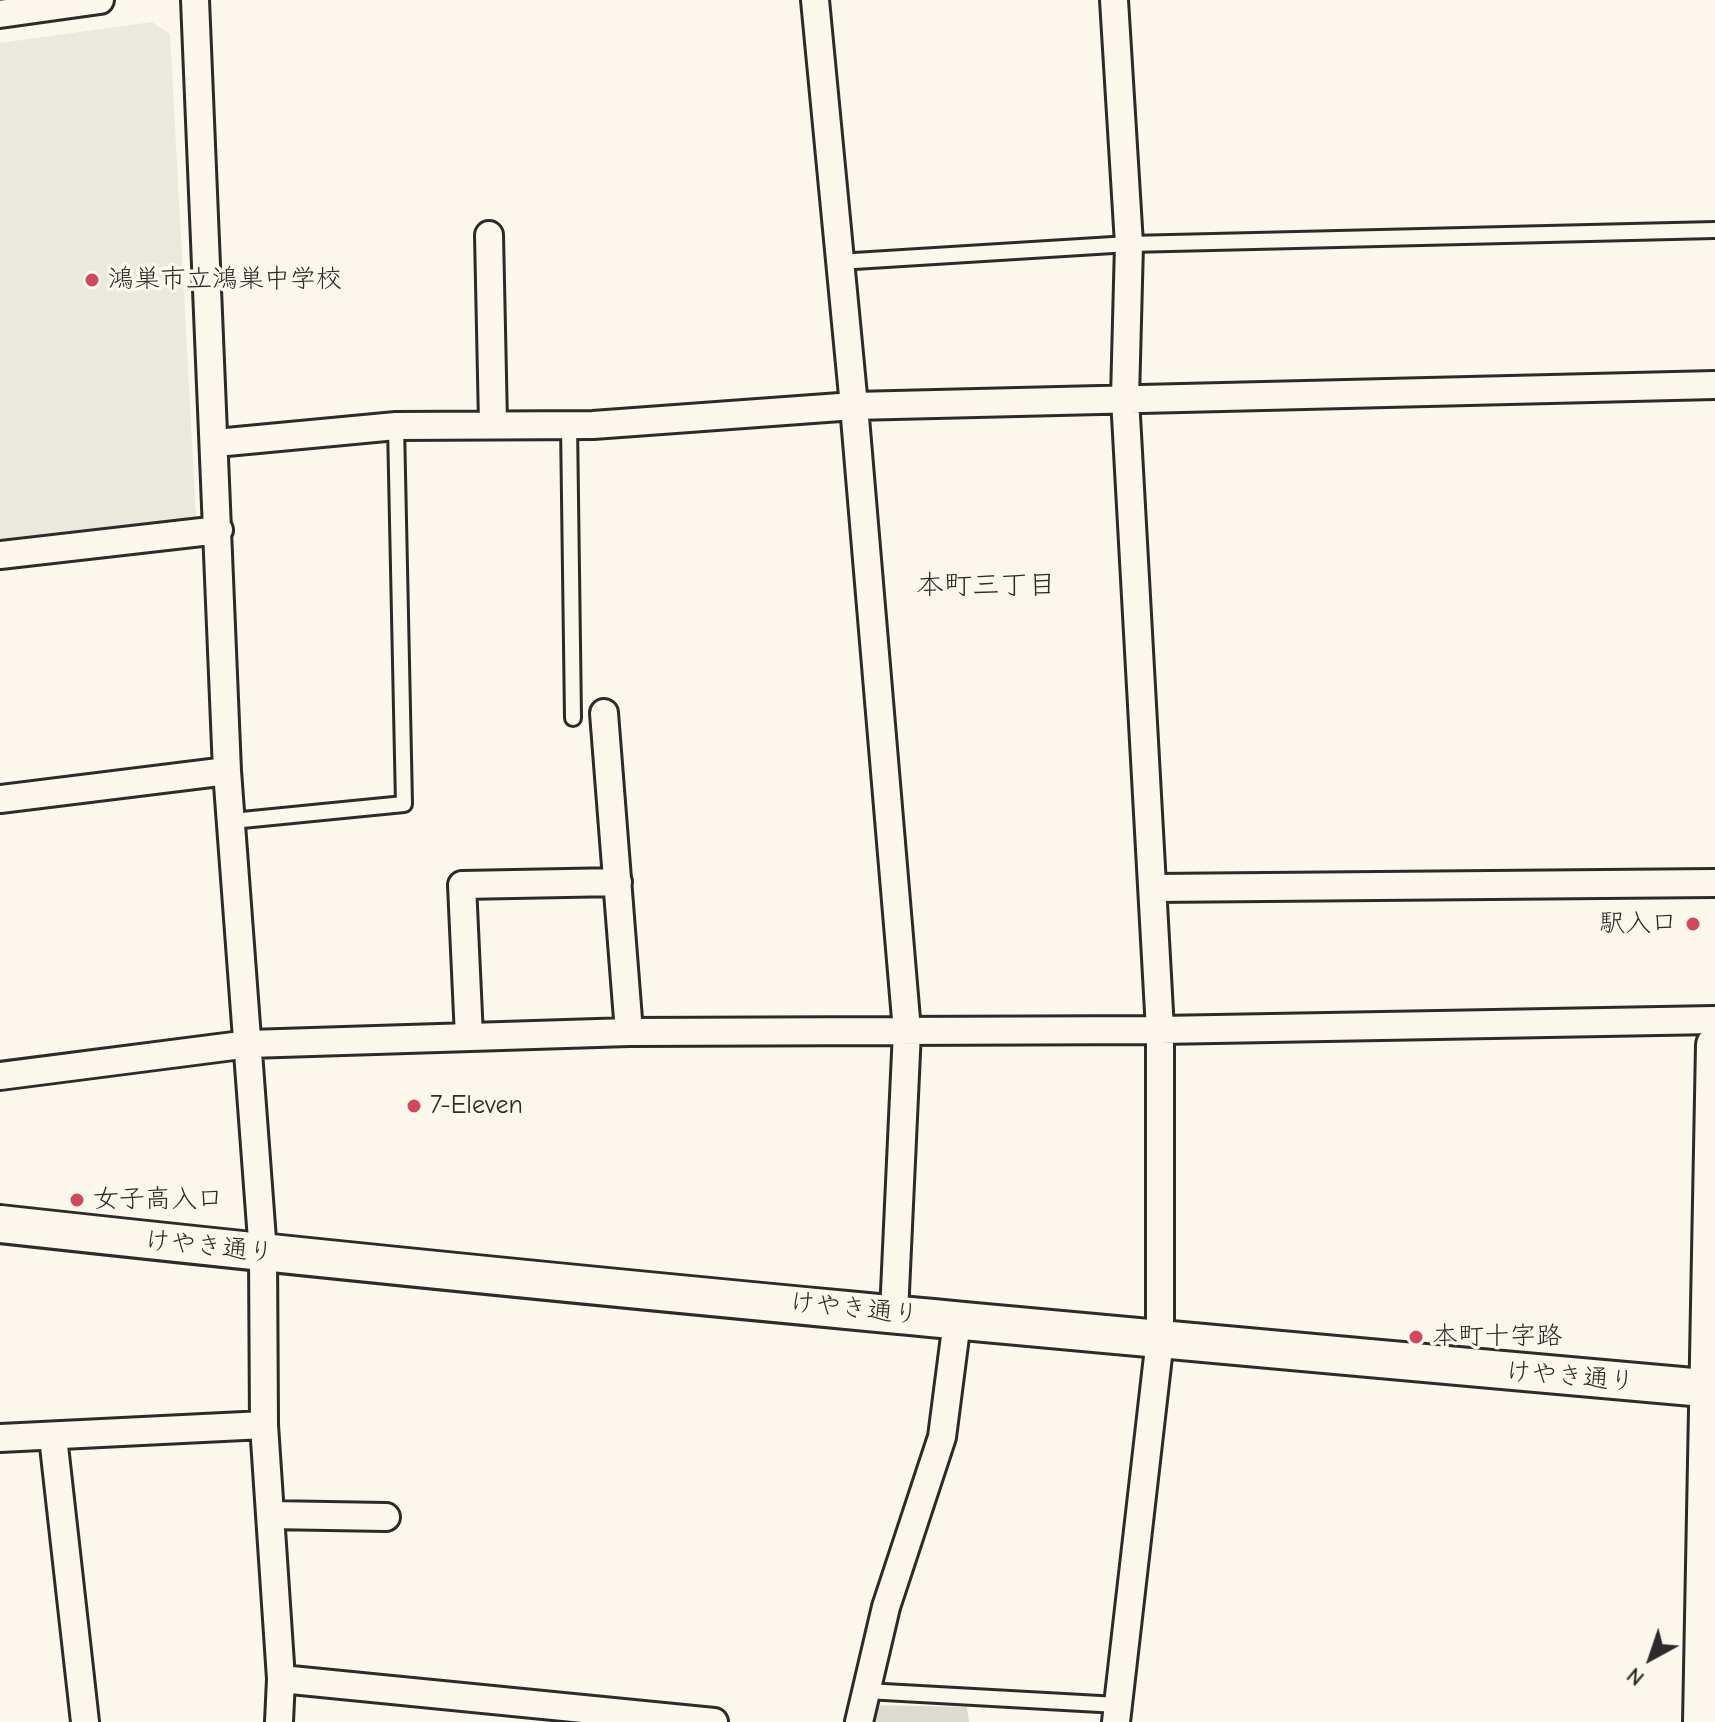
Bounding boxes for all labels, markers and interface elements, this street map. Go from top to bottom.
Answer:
place label: 鴻巣市立鴻巣中学校 [108,264,342,296]
marker: 鴻巣市立鴻巣中学校 [83,271,101,289]
district label: 本町三丁目 [916,569,1056,603]
place label: 駅入口 [1599,908,1677,940]
marker: 駅入口 [1684,915,1702,933]
place label: 7-Eleven [430,1090,523,1122]
marker: 7-Eleven [405,1097,423,1115]
place label: 女子高入口 [93,1184,223,1216]
marker: 女子高入口 [68,1191,86,1209]
street label: けやき通り [143,1225,275,1269]
street label: けやき通り [788,1287,920,1331]
place label: 本町十字路 [1432,1321,1562,1353]
marker: 本町十字路 [1407,1328,1425,1346]
street label: けやき通り [1504,1356,1636,1398]
north arrow [1611,1618,1691,1698]
text: N [1622,1662,1649,1691]

